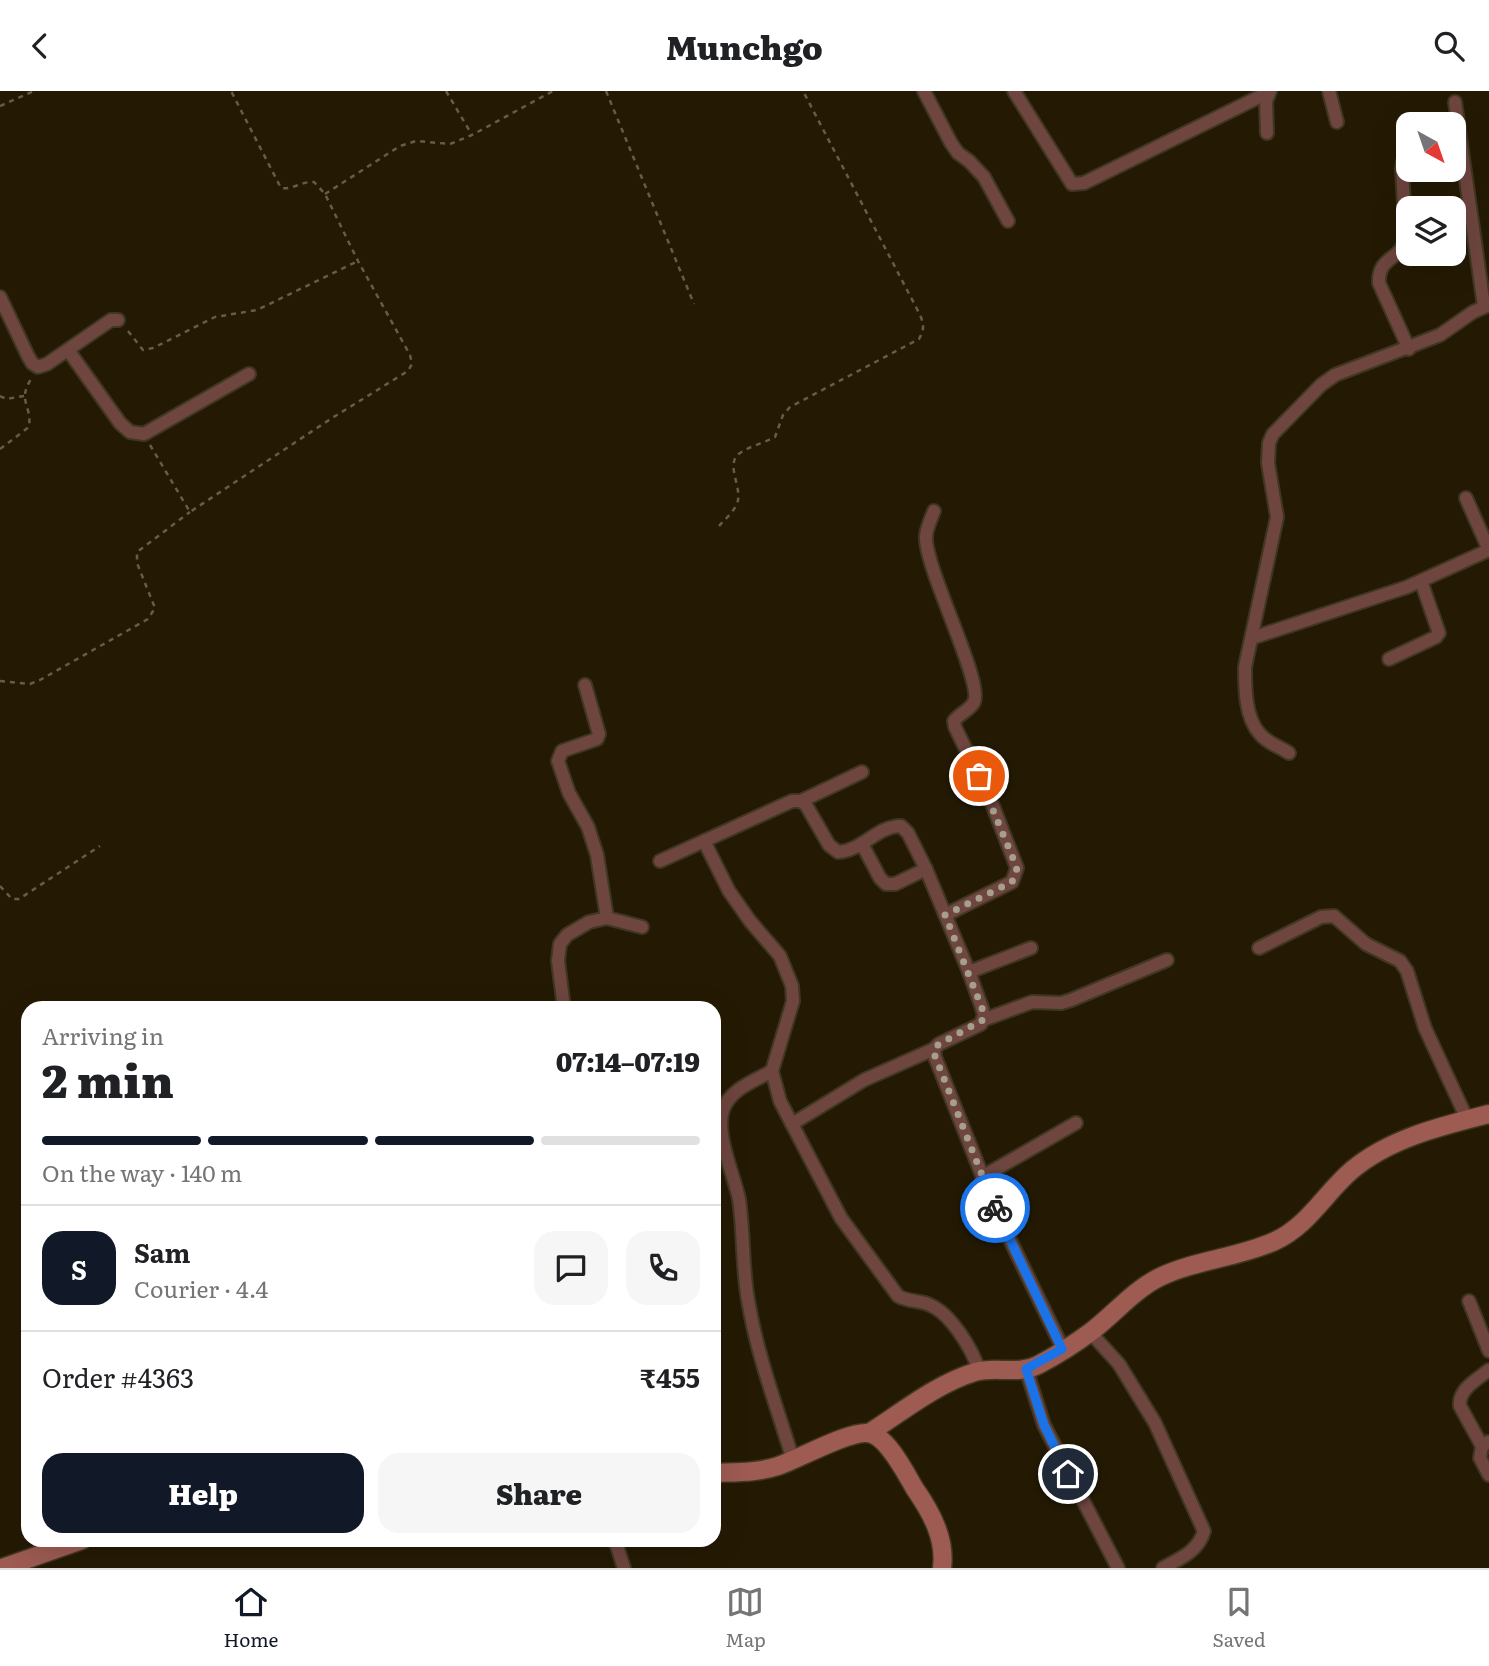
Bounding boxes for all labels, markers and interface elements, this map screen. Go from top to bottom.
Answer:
text: Munchgo [666,22,823,70]
icon: back [21,27,59,65]
icon: search [1430,27,1468,65]
north arrow [1396,112,1466,182]
map controls [1396,112,1466,266]
button: layers [1396,196,1466,266]
pin [949,746,1009,806]
icon: bag [960,757,998,795]
text: Arriving in [42,1018,164,1052]
text: 07:14–07:19 [556,1041,700,1080]
text: 2 min [42,1044,174,1112]
text: On the way · 140 m [42,1155,242,1189]
courier [960,1173,1030,1243]
icon: bike [976,1189,1014,1227]
button: chat [534,1231,608,1305]
button: phone [626,1231,700,1305]
text: Sam [134,1232,190,1271]
text: S [71,1249,87,1288]
text: Courier · 4.4 [134,1271,268,1305]
text: Order #4363 [42,1357,194,1396]
text: ₹455 [640,1357,700,1396]
pin [1038,1444,1098,1504]
button: Help [42,1453,364,1533]
button: Share [378,1453,700,1533]
icon: home [1049,1455,1087,1493]
tab: Home [223,1583,278,1653]
tab: Map [725,1583,766,1653]
tab: Saved [1213,1583,1266,1653]

